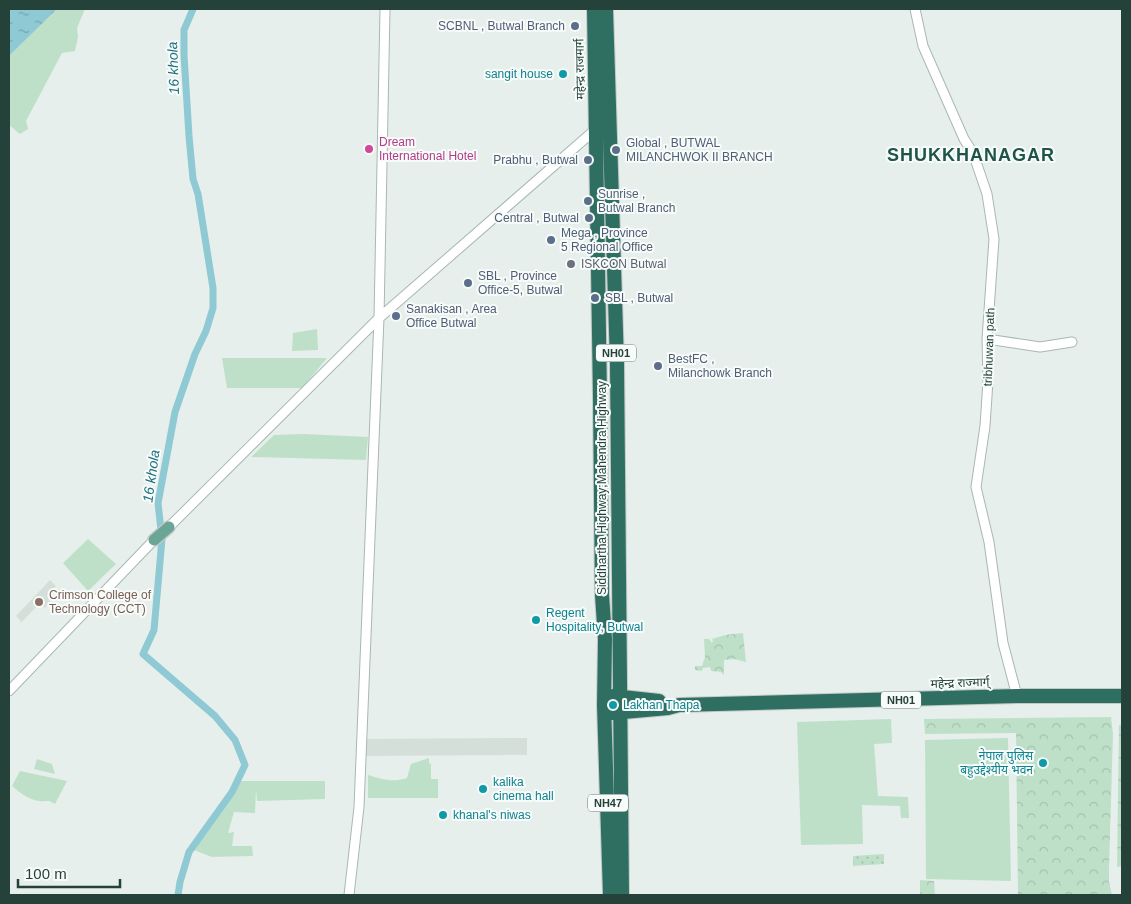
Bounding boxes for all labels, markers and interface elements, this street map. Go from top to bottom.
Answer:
place label: SCBNL , Butwal Branch [438,19,565,33]
marker: SCBNL , Butwal Branch [569,20,581,32]
street label: महेन्द्र राजमार्ग [571,37,588,100]
water label: 16 khola [164,41,182,95]
place label: sangit house [485,67,553,81]
marker: sangit house [557,68,569,80]
place label: Dream International Hotel [379,135,476,163]
place label: Global , BUTWAL MILANCHWOK II BRANCH [626,136,773,164]
marker: Dream International Hotel [363,143,375,155]
marker: Global , BUTWAL MILANCHWOK II BRANCH [610,144,622,156]
district label: SHUKKHANAGAR [887,145,1055,165]
place label: Prabhu , Butwal [493,153,578,167]
marker: Prabhu , Butwal [582,154,594,166]
place label: Sunrise , Butwal Branch [598,187,675,215]
marker: Sunrise , Butwal Branch [582,195,594,207]
place label: Central , Butwal [494,211,579,225]
marker: Central , Butwal [583,212,595,224]
place label: Mega , Province 5 Regional Office [561,226,653,254]
marker: Mega , Province 5 Regional Office [545,234,557,246]
place label: ISKCON Butwal [581,257,666,271]
marker: ISKCON Butwal [565,258,577,270]
place label: SBL , Province Office-5, Butwal [478,269,562,297]
marker: SBL , Province Office-5, Butwal [462,277,474,289]
place label: SBL , Butwal [605,291,673,305]
marker: SBL , Butwal [589,292,601,304]
place label: Sanakisan , Area Office Butwal [406,302,497,330]
street label: tribhuwan path [981,307,997,387]
marker: Sanakisan , Area Office Butwal [390,310,402,322]
road number: NH01 [596,344,636,362]
place label: BestFC , Milanchowk Branch [668,352,772,380]
marker: BestFC , Milanchowk Branch [652,360,664,372]
street label: Siddhartha Highway;Mahendra Highway [595,381,609,595]
water label: 16 khola [139,448,163,503]
place label: Crimson College of Technology (CCT) [49,588,152,616]
marker: Crimson College of Technology (CCT) [33,596,45,608]
place label: Regent Hospitality, Butwal [546,606,643,634]
marker: Regent Hospitality, Butwal [530,614,542,626]
street label: महेन्द्र राज्मार्ग् [930,674,992,691]
road number: NH01 [881,692,921,708]
place label: Lakhan Thapa [623,698,700,712]
marker: Lakhan Thapa [607,699,619,711]
place label: नेपाल पुलिस बहुउद्देश्यीय भवन [960,748,1034,778]
marker: नेपाल पुलिस बहुउद्देश्यीय भवन [1037,757,1049,769]
place label: kalika cinema hall [493,775,554,803]
marker: kalika cinema hall [477,783,489,795]
road number: NH47 [588,794,628,811]
place label: khanal's niwas [453,808,531,822]
marker: khanal's niwas [437,809,449,821]
scale bar [18,856,120,888]
text: 100 m [25,865,67,882]

